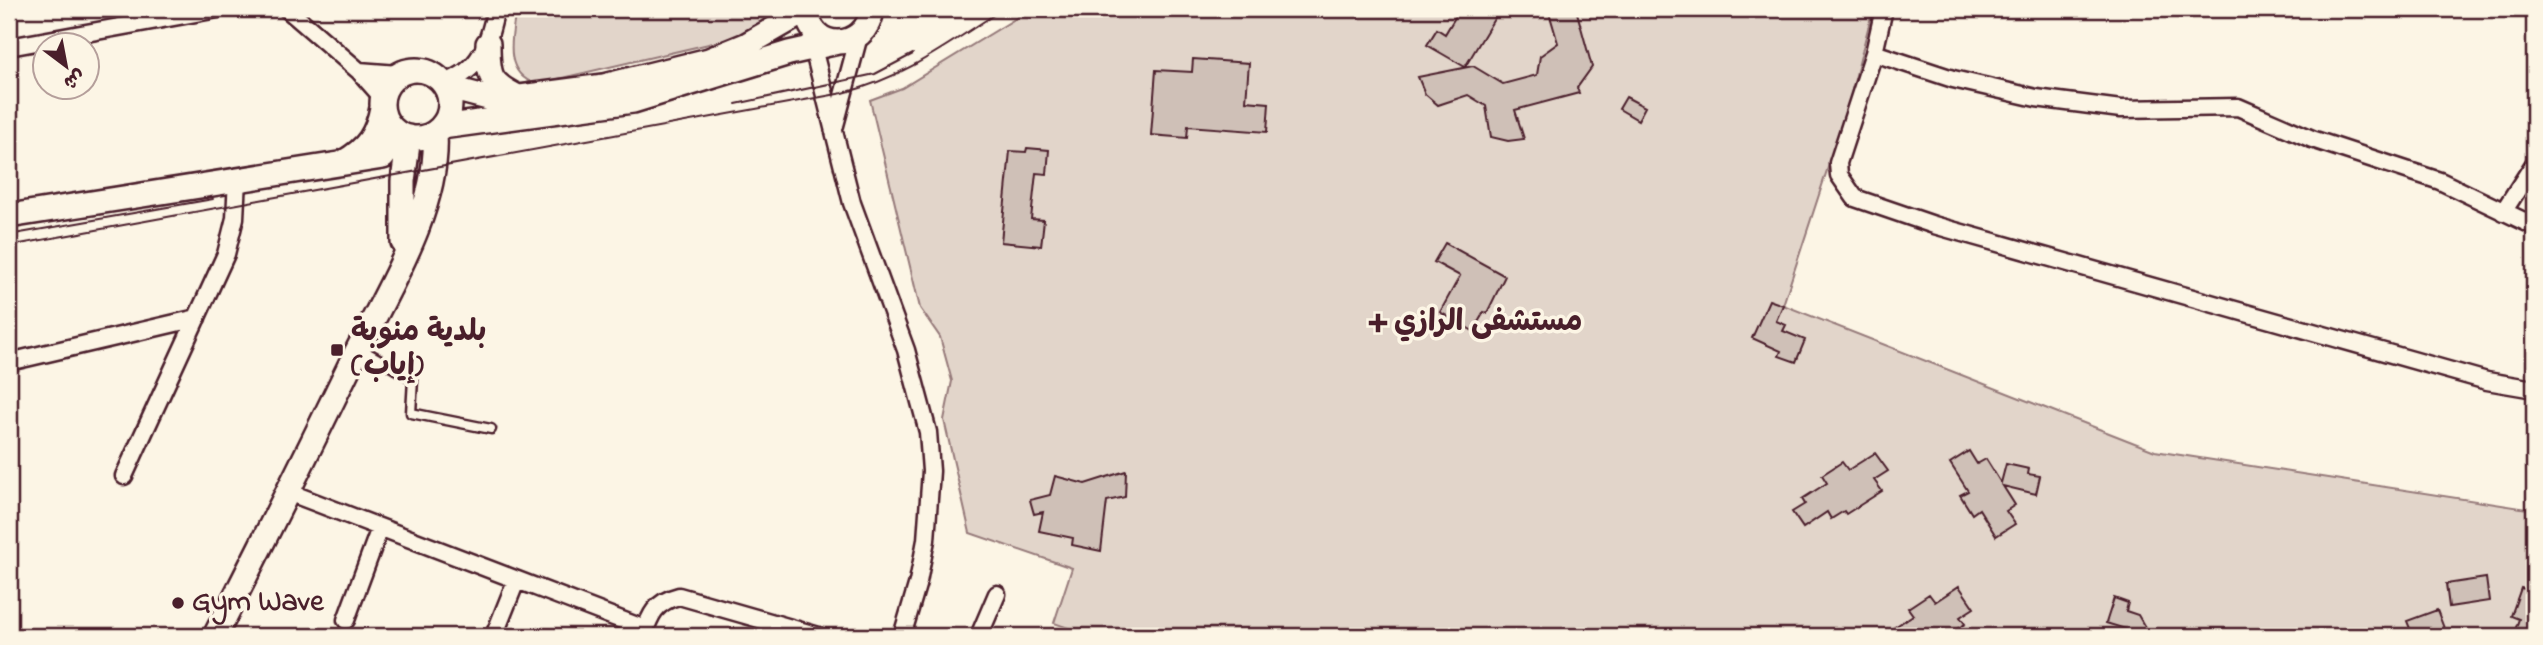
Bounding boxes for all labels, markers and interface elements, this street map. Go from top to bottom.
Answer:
north arrow [32,32,102,102]
text: ش [58,61,90,95]
place label: مستشفى الرازي [1394,301,1583,345]
place label: بلدية منوبة (إياب) [351,311,487,389]
marker: مستشفى الرازي [1368,313,1388,333]
marker: بلدية منوبة (إياب) [329,342,345,358]
place label: Gym Wave [192,581,325,625]
marker: Gym Wave [170,595,186,611]

